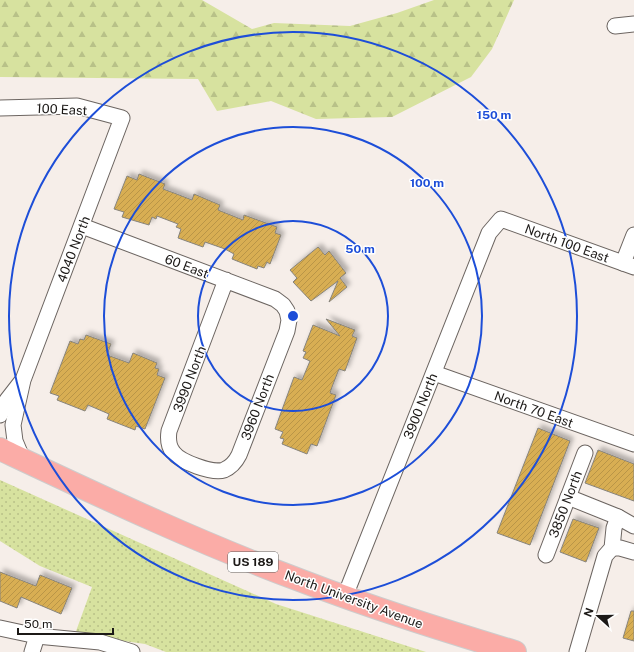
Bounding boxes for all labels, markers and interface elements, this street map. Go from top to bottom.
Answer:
street label: 100 East [36,101,88,118]
text: 150 m [477,108,511,122]
text: 100 m [410,176,444,190]
street label: 4040 North [54,214,93,284]
street label: North 100 East [523,221,611,266]
text: 50 m [345,242,375,256]
street label: 60 East [163,251,211,282]
centre of rings [286,309,300,323]
street label: 3990 North [170,344,209,414]
street label: 3900 North [400,371,440,441]
street label: 3960 North [238,372,277,442]
street label: North 70 East [492,388,575,431]
street label: 3850 North [546,469,585,540]
road number: US 189 [228,552,278,572]
street label: North University Avenue [283,567,425,631]
north arrow [578,596,618,636]
text: N [582,606,596,619]
scale bar [18,610,113,636]
text: 50 m [24,617,52,631]

